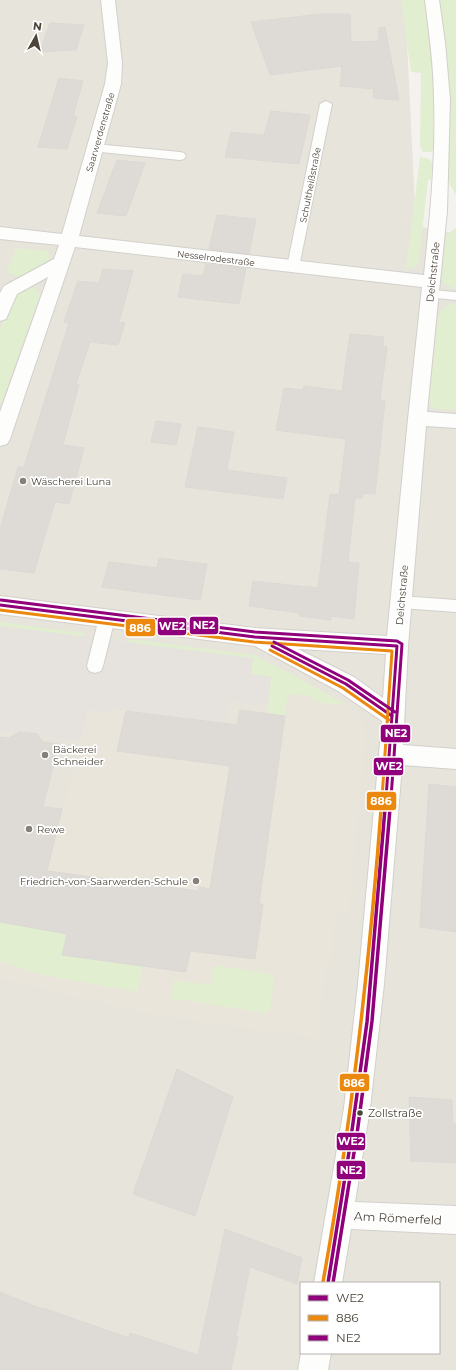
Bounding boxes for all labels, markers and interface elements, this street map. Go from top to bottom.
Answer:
north arrow [16,16,56,56]
text: N [32,19,43,34]
street label: Saarwerdenstraße [83,90,117,173]
street label: Schultheißstraße [297,146,323,224]
street label: Deichstraße [423,241,443,303]
street label: Nesselrodestraße [177,248,256,268]
place label: Wäscherei Luna [31,475,111,488]
marker: Wäscherei Luna [18,476,28,486]
street label: Deichstraße [393,564,411,626]
line badge: NE2 [189,616,219,635]
line badge: WE2 [157,617,187,636]
line badge: 886 [125,618,156,637]
text: NE2 [193,618,216,632]
text: WE2 [159,619,186,633]
text: 886 [129,621,151,635]
line badge: NE2 [380,724,411,743]
text: NE2 [385,726,408,740]
place label: Bäckerei Schneider [53,743,104,768]
marker: Bäckerei Schneider [40,750,50,760]
line badge: WE2 [373,757,404,776]
text: WE2 [376,759,403,773]
line badge: 886 [366,791,397,811]
text: 886 [370,794,392,808]
place label: Rewe [37,823,65,836]
marker: Rewe [24,824,34,834]
place label: Friedrich-von-Saarwerden-Schule [20,875,188,888]
marker: Friedrich-von-Saarwerden-Schule [191,876,201,886]
line badge: 886 [339,1073,370,1092]
text: 886 [343,1076,365,1090]
place label: Zollstraße [368,1106,422,1120]
marker: Zollstraße [355,1108,365,1118]
line badge: WE2 [336,1132,366,1151]
text: WE2 [338,1134,365,1148]
line badge: NE2 [336,1160,366,1180]
text: NE2 [340,1163,363,1177]
street label: Am Römerfeld [354,1208,442,1228]
legend [300,1282,440,1354]
text: WE2 [336,1290,364,1305]
text: 886 [336,1310,359,1325]
text: NE2 [336,1330,361,1345]

